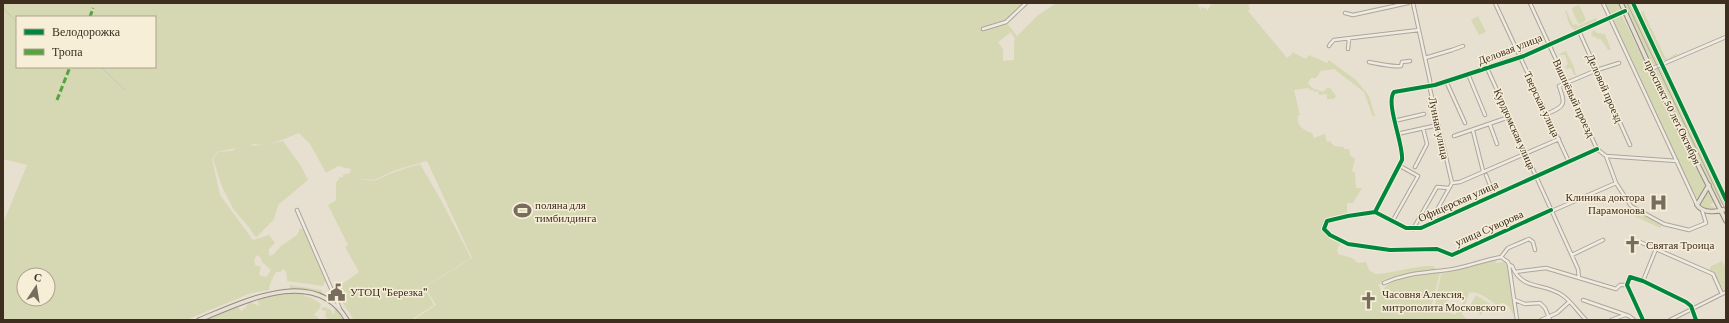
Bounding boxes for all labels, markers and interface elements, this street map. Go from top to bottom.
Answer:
legend [16,16,156,68]
text: Велодорожка [52,25,121,39]
street label: Деловая улица [1476,31,1544,67]
text: Тропа [52,45,83,59]
street label: Деловой проезд [1584,52,1626,125]
street label: Вишнёвый проезд [1551,57,1598,139]
street label: проспект 50 лет Октября [1642,58,1704,166]
street label: Тверская улица [1522,69,1562,139]
street label: Курдюмская улица [1492,87,1538,171]
street label: Лунная улица [1427,96,1452,160]
street label: Офицерская улица [1416,178,1500,224]
place label: Клиника доктора Парамонова [1566,191,1645,216]
hospital icon: Клиника доктора Парамонова [1648,193,1668,213]
place label: поляна для тимбилдинга [535,199,597,224]
sports icon: поляна для тимбилдинга [512,201,532,221]
street label: улица Суворова [1453,208,1525,248]
church icon: Святая Троица [1623,235,1643,255]
place label: Святая Троица [1646,239,1714,251]
north arrow [16,267,56,307]
text: С [33,271,43,284]
public building icon: УТОЦ "Березка" [327,282,347,302]
place label: УТОЦ "Березка" [350,286,427,298]
place label: Часовня Алексия, митрополита Московского [1382,288,1506,313]
church icon: Часовня Алексия, митрополита Московского [1359,290,1379,310]

